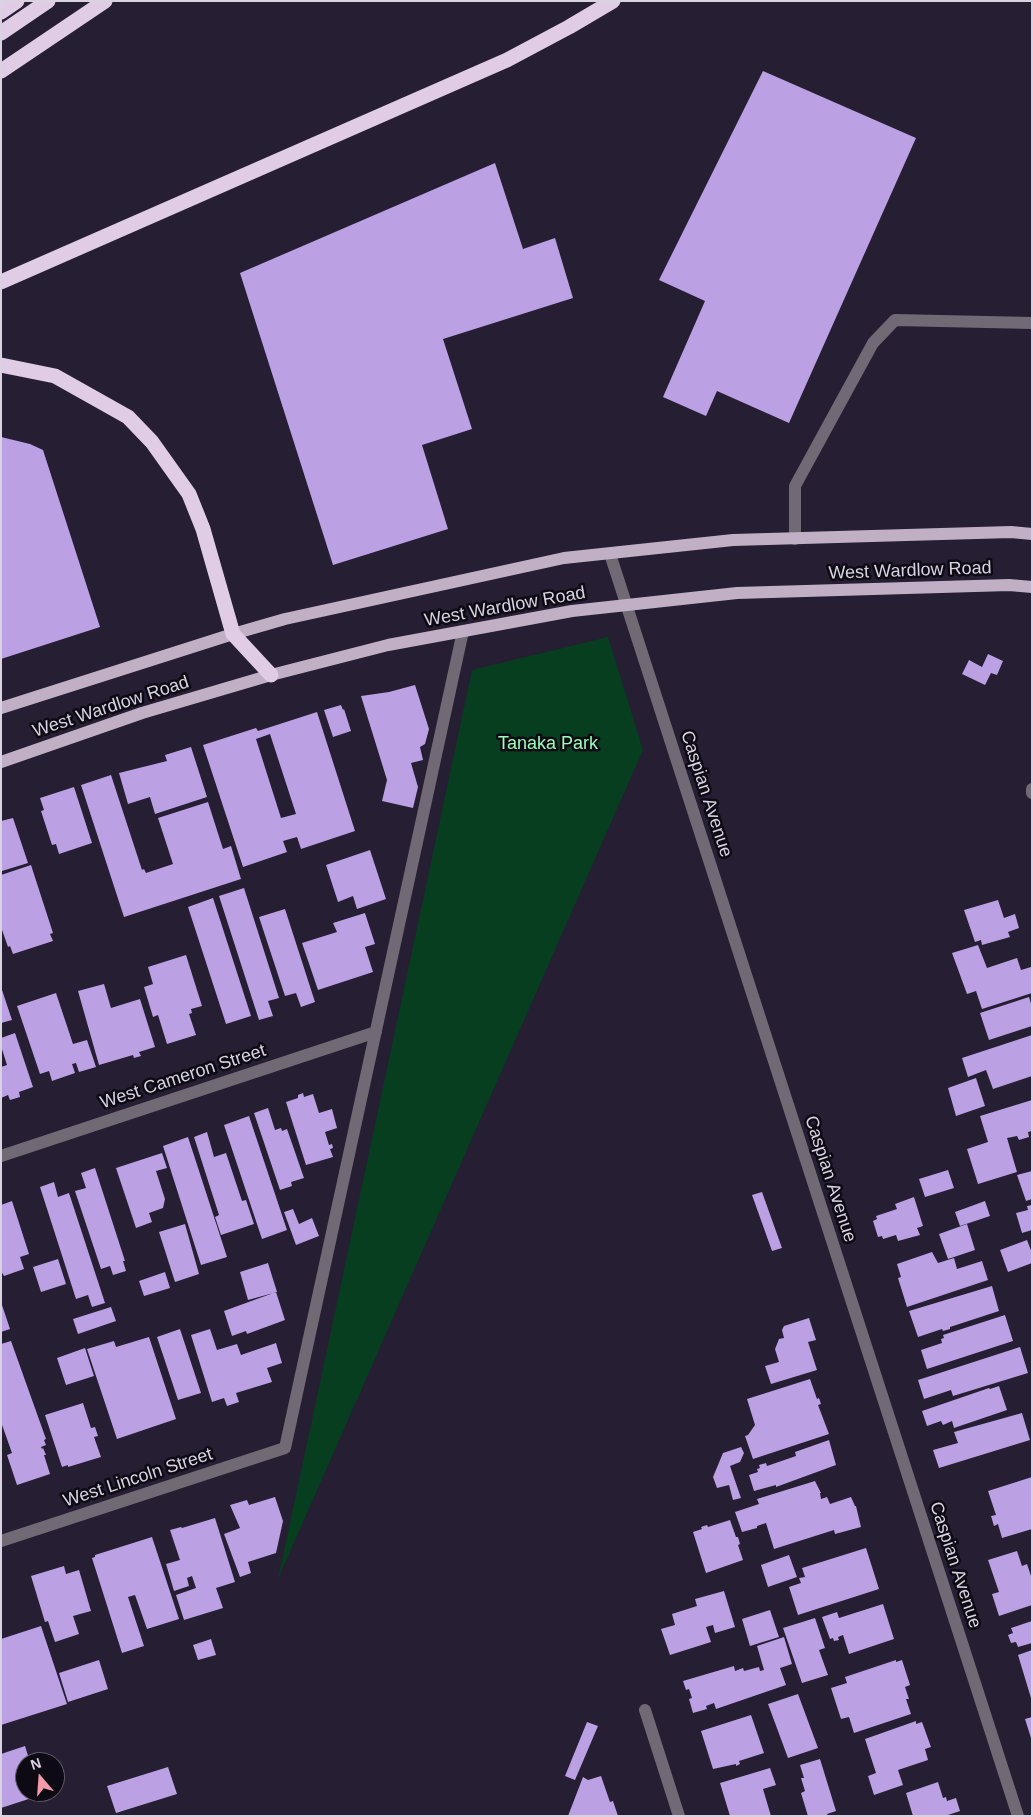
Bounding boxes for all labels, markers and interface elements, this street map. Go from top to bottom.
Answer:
street label: West Wardlow Road [828,557,992,585]
street label: West Wardlow Road [423,582,587,632]
street label: West Wardlow Road [30,672,192,742]
street label: Caspian Avenue [675,728,737,860]
park label: Tanaka Park [498,733,598,755]
street label: West Cameron Street [98,1040,268,1114]
street label: Caspian Avenue [799,1113,861,1245]
street label: West Lincoln Street [61,1444,215,1512]
street label: Caspian Avenue [924,1499,986,1631]
north arrow [15,1752,65,1802]
text: N [28,1755,43,1773]

